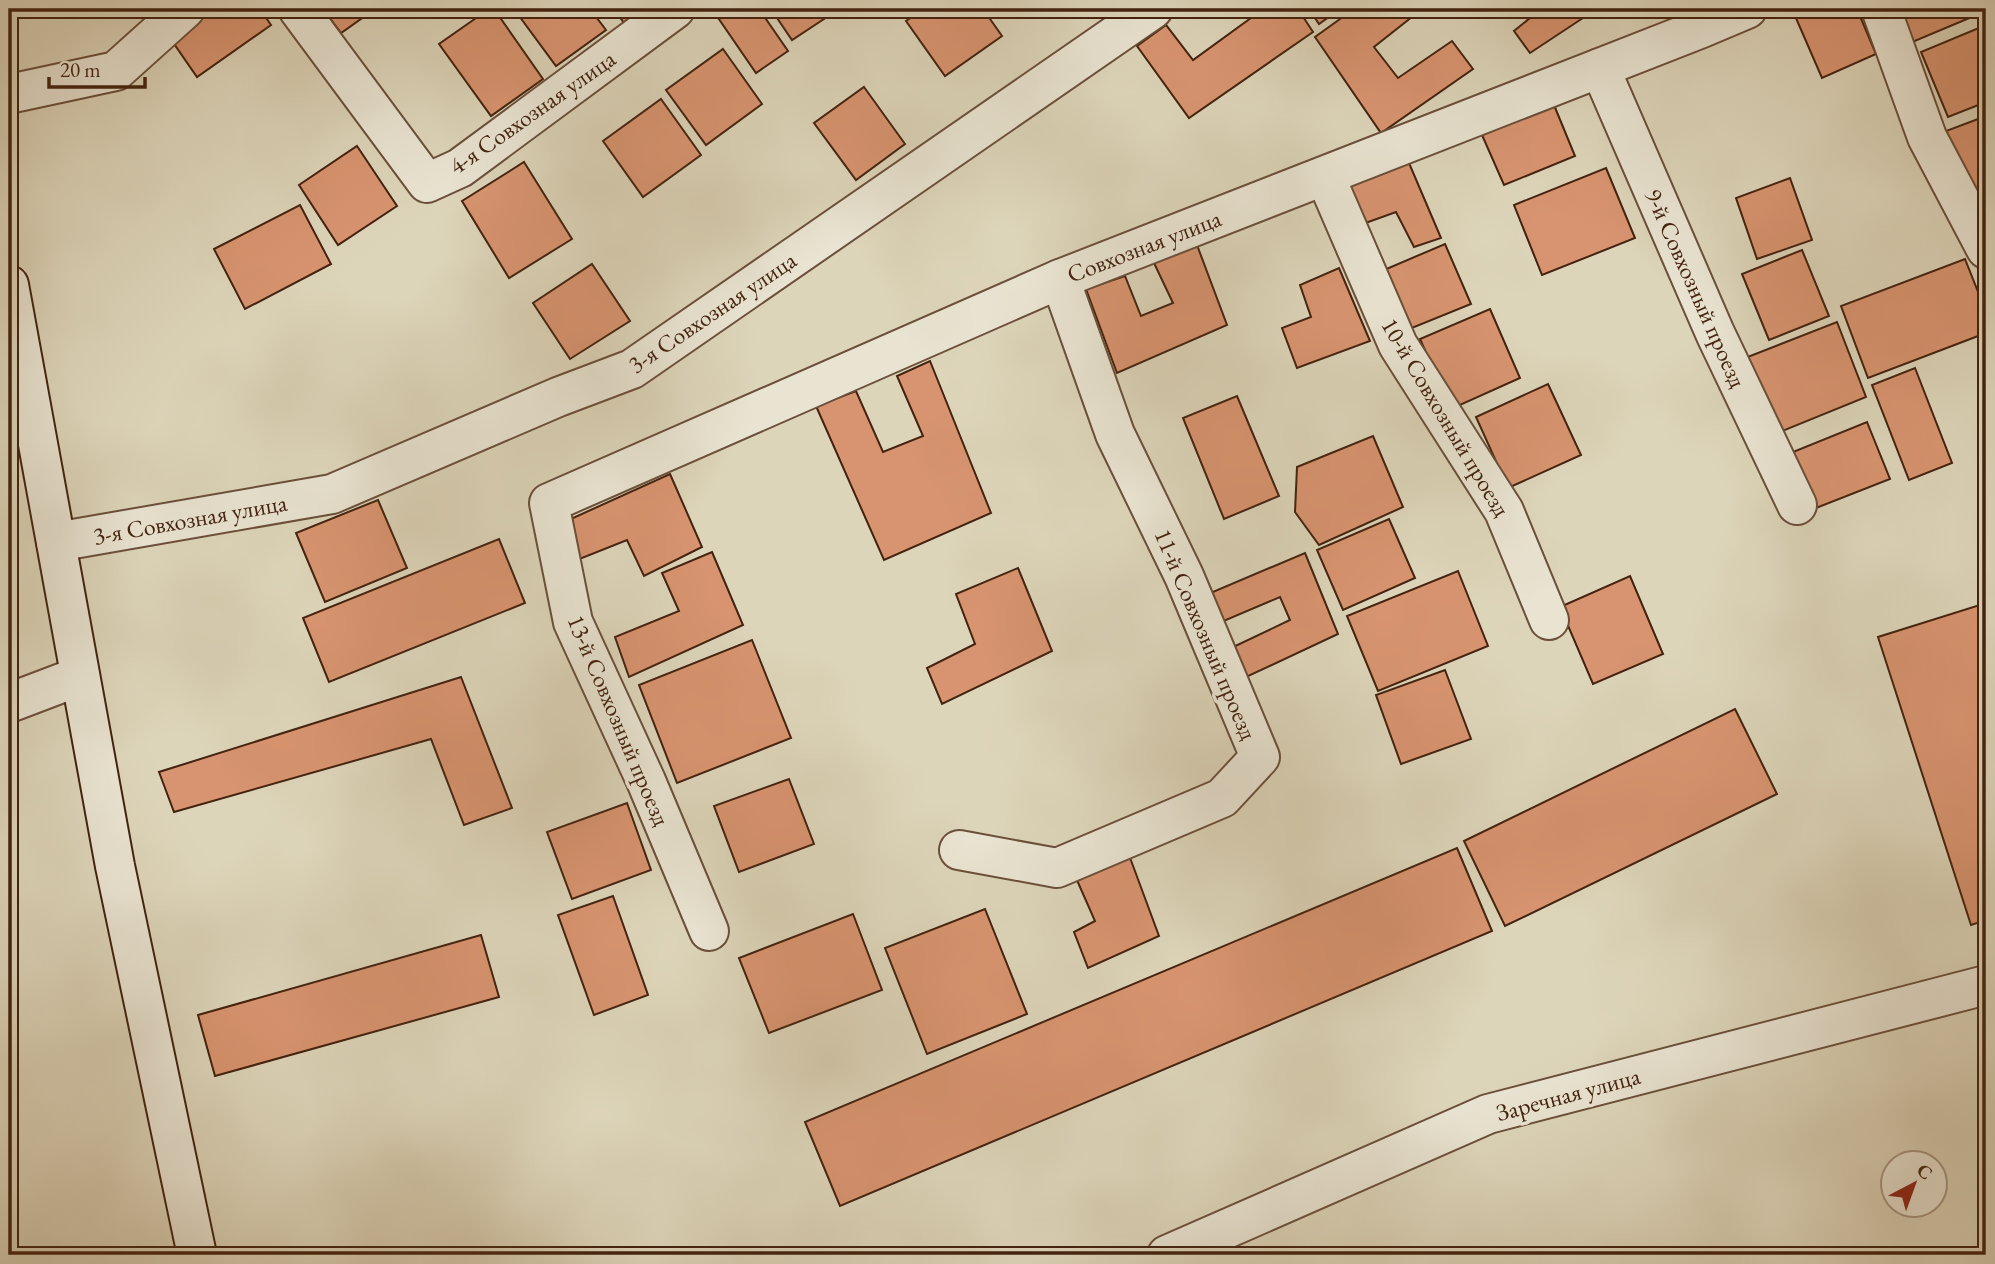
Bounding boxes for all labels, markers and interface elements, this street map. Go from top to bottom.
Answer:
street label: 4-я Совхозная улица [443,43,622,181]
scale bar [49,46,145,90]
text: 20 m [60,56,101,83]
street label: 9-й Совхозный проезд [1638,184,1754,393]
street label: Совхозная улица [1062,202,1226,290]
street label: 3-я Совхозная улица [622,244,802,380]
street label: 10-й Совхозный проезд [1374,312,1518,522]
street label: 3-я Совхозная улица [91,487,290,551]
street label: 11-й Совхозный проезд [1148,524,1265,744]
street label: 13-й Совхозный проезд [561,610,678,830]
street label: Заречная улица [1492,1060,1644,1128]
north arrow [1880,1148,1950,1218]
text: С [1912,1158,1938,1185]

